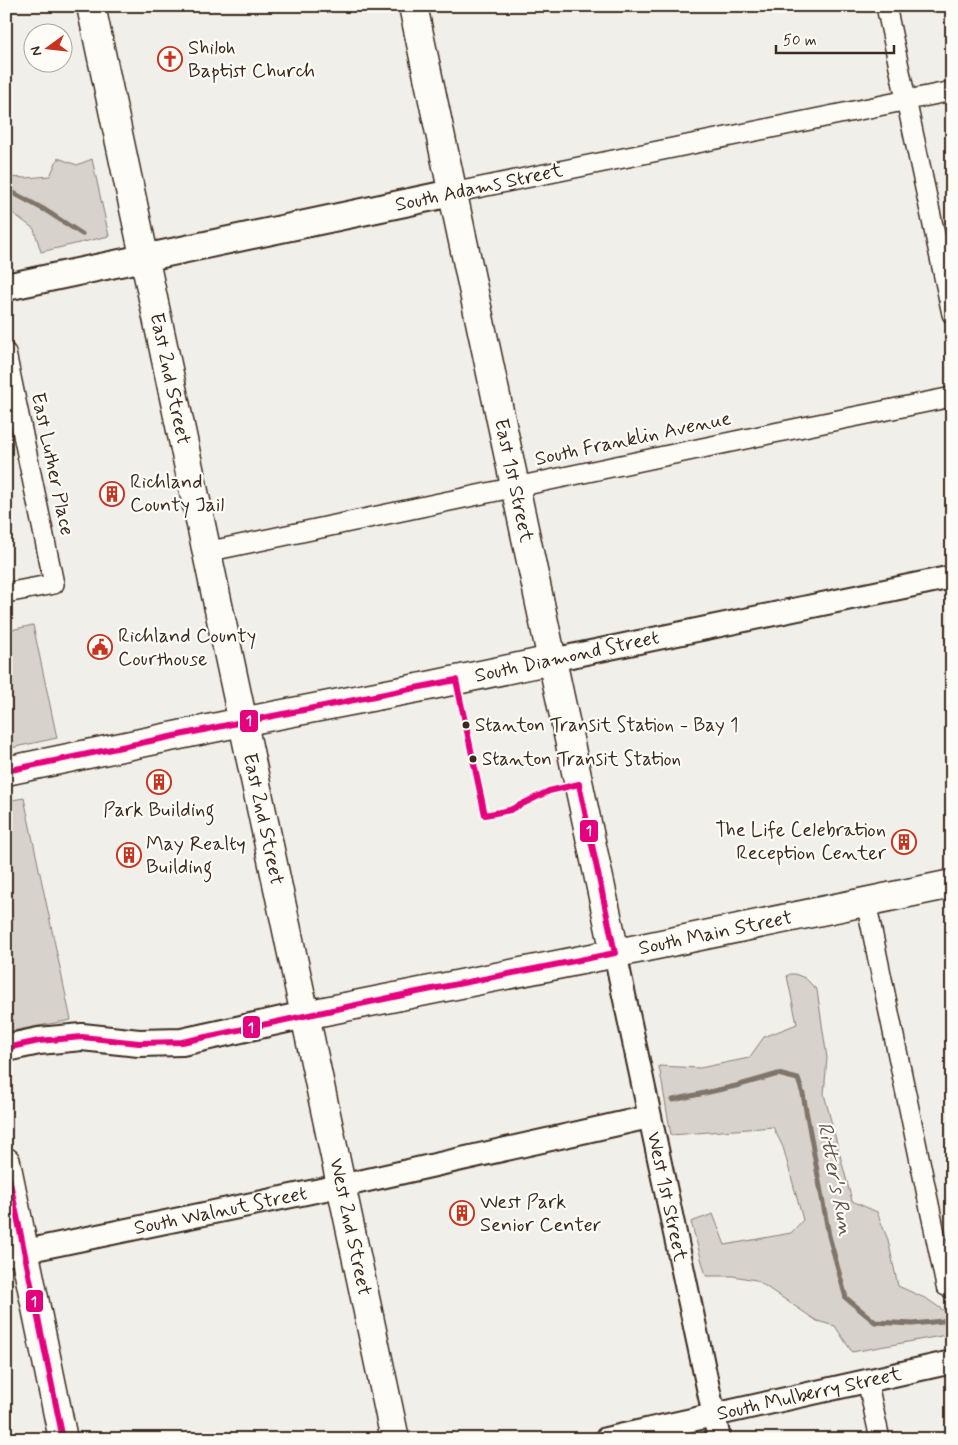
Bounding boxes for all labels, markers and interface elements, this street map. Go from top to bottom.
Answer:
north arrow [22,22,72,72]
scale bar [776,22,893,54]
text: 50 m [783,31,817,51]
place label: Shiloh Baptist Church [188,35,315,85]
text: N [27,44,46,58]
church icon: Shiloh Baptist Church [157,46,183,72]
street label: South Adams Street [393,157,565,219]
street label: East 2nd Street [143,310,197,447]
street label: East Luther Place [24,390,80,538]
street label: South Franklin Avenue [533,405,734,473]
street label: East 1st Street [488,416,540,545]
place label: Richland County Jail [130,469,224,519]
building icon: Richland County Jail [99,481,125,507]
place label: Richland County Courthouse [118,623,256,673]
street label: South Diamond Street [472,624,662,690]
public building icon: Richland County Courthouse [87,634,113,660]
line badge: 1 [239,709,259,733]
text: 1 [246,712,252,730]
place label: Stanton Transit Station - Bay 1 [475,713,738,738]
marker: Stanton Transit Station - Bay 1 [461,720,471,730]
place label: Stanton Transit Station [482,747,681,772]
street label: East 2nd Street [236,750,291,887]
marker: Stanton Transit Station [468,754,478,764]
building icon: Park Building [146,769,172,795]
place label: Park Building [103,797,215,826]
place label: The Life Celebration Reception Center [715,817,887,867]
line badge: 1 [579,819,599,843]
text: 1 [586,822,592,840]
building icon: The Life Celebration Reception Center [891,829,917,855]
place label: May Realty Building [146,831,246,883]
building icon: May Realty Building [116,842,142,868]
street label: South Main Street [636,904,795,962]
line badge: 1 [242,1015,261,1039]
text: 1 [248,1019,254,1037]
water label: Ritter's Run [810,1120,860,1239]
street label: West 1st Street [640,1129,694,1264]
street label: West 2nd Street [322,1156,378,1298]
street label: South Walnut Street [132,1180,309,1242]
place label: West Park Senior Center [480,1189,601,1239]
building icon: West Park Senior Center [449,1200,475,1226]
line badge: 1 [25,1289,44,1313]
text: 1 [31,1293,37,1311]
street label: South Mulberry Street [714,1360,904,1427]

